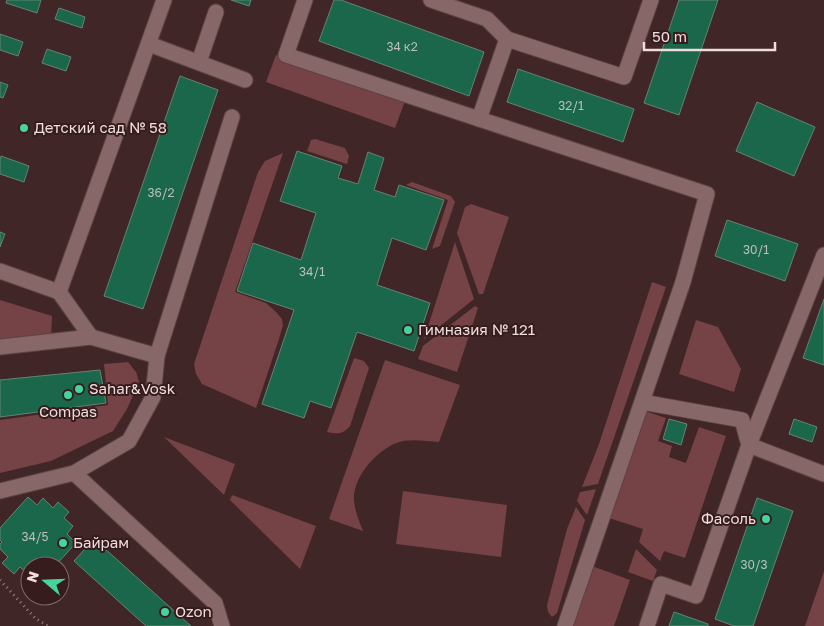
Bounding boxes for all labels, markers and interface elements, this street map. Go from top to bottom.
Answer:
scale bar [644,20,775,52]
text: 50 m [652,27,687,45]
house number: 34 к2 [386,39,418,54]
house number: 32/1 [558,98,584,113]
place label: Детский сад № 58 [34,118,167,136]
marker: Детский сад № 58 [18,122,30,134]
house number: 36/2 [147,185,175,200]
house number: 30/1 [743,242,769,257]
house number: 34/1 [299,264,325,279]
place label: Гимназия № 121 [418,320,535,338]
marker: Гимназия № 121 [402,324,414,336]
place label: Sahar&Vosk [89,379,176,397]
marker: Sahar&Vosk [73,383,85,395]
marker: Compas [62,389,74,401]
place label: Compas [39,402,97,420]
place label: Фасоль [701,509,756,527]
marker: Фасоль [760,513,772,525]
house number: 34/5 [21,529,49,544]
place label: Байрам [73,533,129,551]
marker: Байрам [57,537,69,549]
north arrow [20,556,70,606]
house number: 30/3 [740,557,768,572]
text: N [22,569,42,584]
place label: Ozon [175,602,212,620]
marker: Ozon [159,606,171,618]

